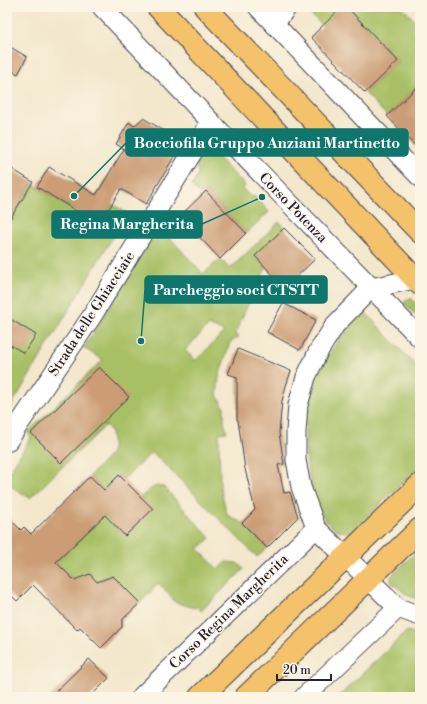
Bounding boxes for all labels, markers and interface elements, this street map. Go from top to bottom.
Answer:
callout: Bocciofila Gruppo Anziani Martinetto [126,129,408,156]
text: Bocciofila Gruppo Anziani Martinetto [134,134,400,153]
street label: Corso Potenza [255,169,332,248]
callout: Regina Margherita [52,211,202,238]
text: Regina Margherita [60,215,195,234]
street label: Strada delle Ghiacciaie [45,248,139,380]
callout: Parcheggio soci CTSTT [145,276,327,303]
text: Parcheggio soci CTSTT [153,281,319,300]
street label: Corso Regina Margherita [166,550,293,673]
scale bar [277,656,331,682]
text: 20 m [283,663,311,678]

